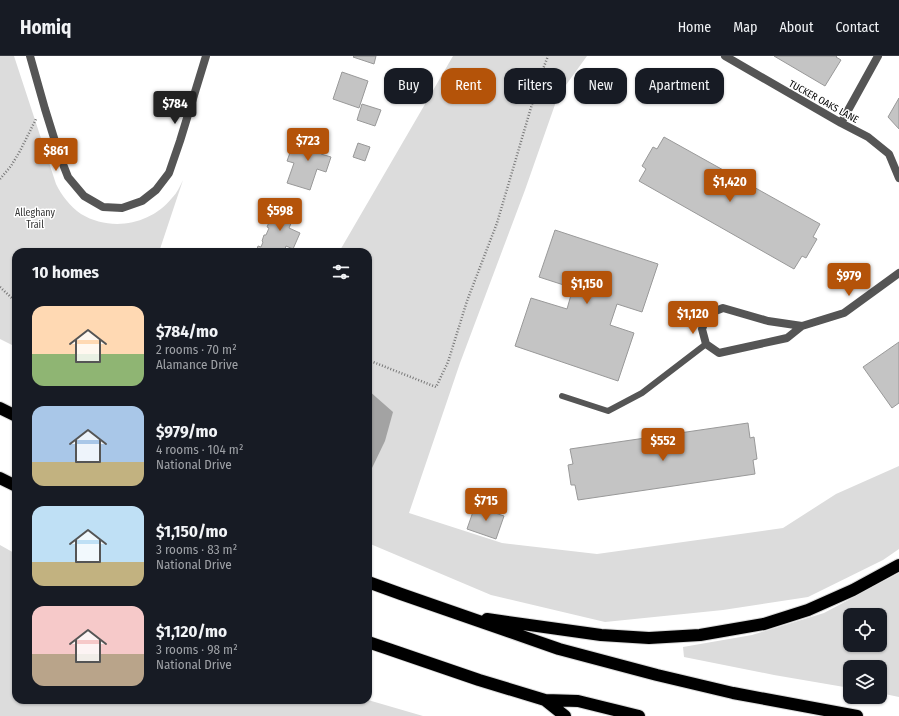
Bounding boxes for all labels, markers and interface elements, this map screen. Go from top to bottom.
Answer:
text: Homiq [20,16,71,39]
text: Home [678,19,711,36]
text: Map [733,19,757,36]
text: About [779,19,814,36]
text: Contact [836,19,879,36]
chip: Buy [384,68,433,104]
chip: Rent [441,68,496,104]
chip: Filters [504,68,566,104]
chip: New [574,68,627,104]
chip: Apartment [635,68,724,104]
street label: TUCKER OAKS LANE [787,78,861,126]
pin: $784 [151,91,199,125]
text: $784 [162,96,188,111]
pin: $723 [284,128,332,162]
text: $723 [296,133,320,148]
pin: $861 [32,138,80,172]
text: $861 [44,143,68,158]
pin: $1,420 [697,169,763,203]
text: $1,420 [713,174,747,189]
pin: $598 [256,198,304,232]
text: $598 [267,203,293,218]
park label: Alleghany Trail [15,207,56,231]
icon: filters [330,261,352,283]
text: 10 homes [32,262,99,283]
pin: $979 [825,263,873,297]
text: $979 [836,268,862,283]
pin: $1,150 [554,271,620,305]
text: $1,150 [571,276,603,291]
pin: $1,120 [660,301,726,335]
text: $1,120 [677,306,709,321]
text: $784/mo [156,321,218,342]
icon: home [64,322,112,370]
text: 2 rooms · 70 m² [156,342,237,357]
text: Alamance Drive [156,357,238,372]
text: $979/mo [156,421,218,442]
icon: home [64,422,112,470]
pin: $552 [639,428,687,462]
text: $552 [650,433,676,448]
text: 4 rooms · 104 m² [156,442,243,457]
text: National Drive [156,457,232,472]
pin: $715 [462,488,510,522]
text: $715 [474,493,498,508]
text: $1,150/mo [156,521,228,542]
icon: home [64,522,112,570]
text: 3 rooms · 83 m² [156,542,237,557]
text: National Drive [156,557,232,572]
map controls [843,608,887,704]
button: locate [843,608,887,652]
text: $1,120/mo [156,621,227,642]
icon: home [64,622,112,670]
text: 3 rooms · 98 m² [156,642,238,657]
text: National Drive [156,657,232,672]
button: layers [843,660,887,704]

